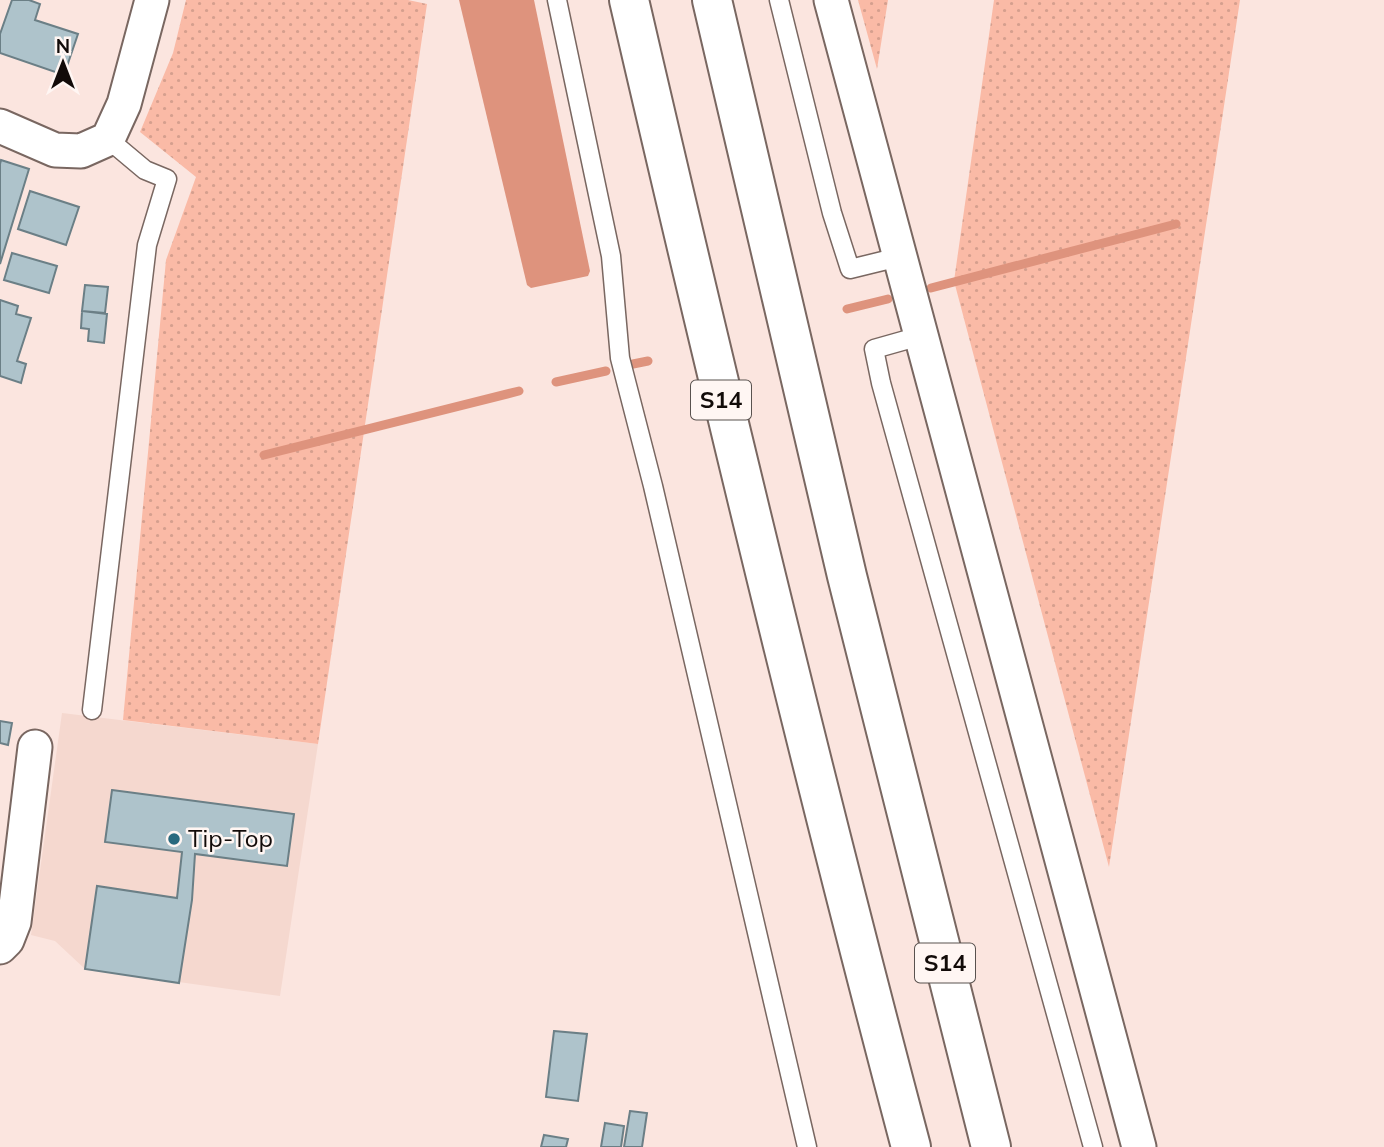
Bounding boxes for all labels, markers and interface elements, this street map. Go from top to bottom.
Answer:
north arrow [28,28,98,98]
text: N [56,34,70,58]
road number: S14 [691,380,751,420]
place label: Tip-Top [188,823,273,853]
marker: Tip-Top [166,831,182,847]
road number: S14 [915,944,975,982]

